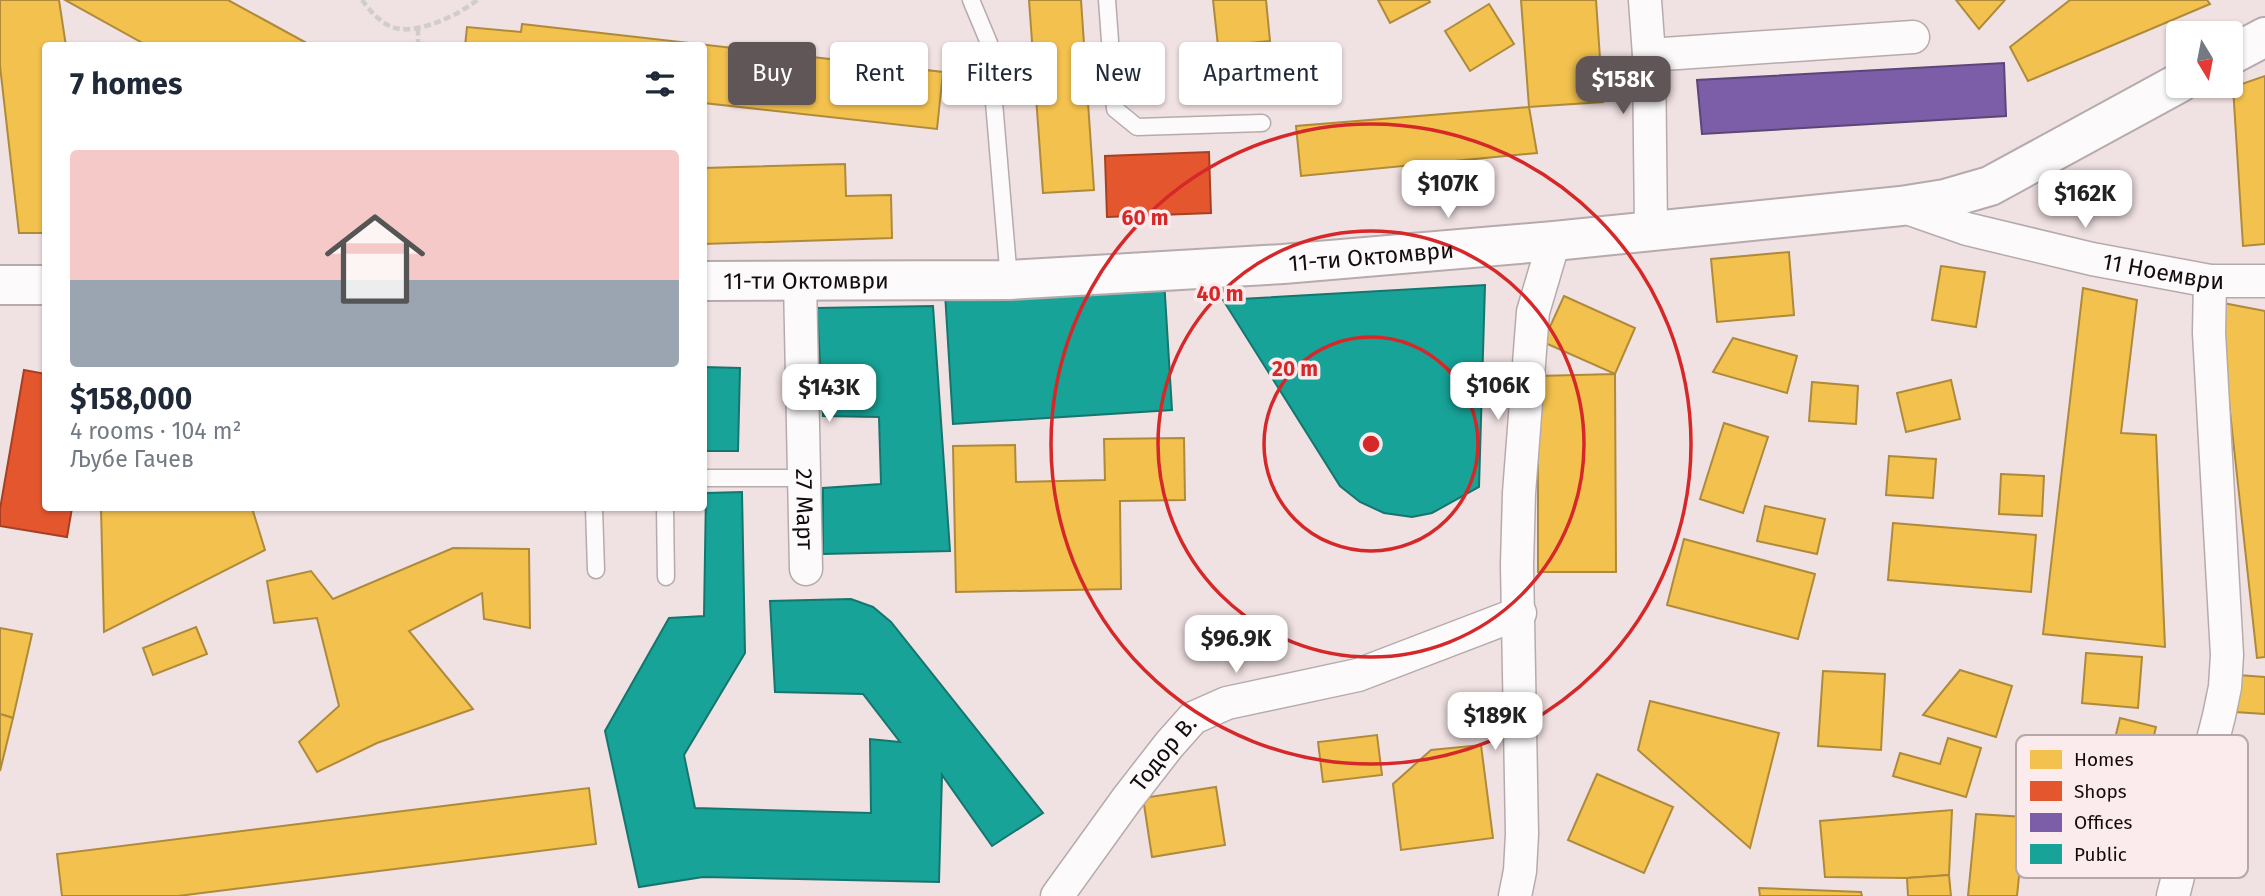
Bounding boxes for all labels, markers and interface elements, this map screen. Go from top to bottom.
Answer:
north arrow [2166,21,2244,98]
map controls [2166,21,2243,98]
chip: Buy [728,42,816,105]
chip: Rent [830,42,928,105]
chip: Filters [942,42,1057,105]
chip: New [1071,42,1165,105]
chip: Apartment [1179,42,1342,105]
pin: $158K [1574,57,1672,116]
icon: filters [641,65,679,103]
text: $158K [1592,65,1654,93]
text: 7 homes [70,66,182,102]
pin: $107K [1399,160,1497,220]
text: $107K [1418,169,1478,197]
pin: $162K [2036,170,2134,230]
text: $162K [2054,179,2116,207]
icon: home [312,196,438,322]
text: 60 m [1122,205,1168,231]
street label: 11-ти Октомври [1287,236,1455,277]
street label: 11 Ноември [2100,247,2224,295]
street label: 11-ти Октомври [723,266,889,295]
text: 40 m [1197,281,1243,307]
text: 20 m [1272,356,1318,382]
pin: $106K [1449,362,1547,422]
pin: $143K [780,364,878,424]
text: $106K [1466,371,1530,399]
text: $143K [798,373,860,401]
text: $158,000 [70,381,192,417]
text: 4 rooms · 104 m² [70,417,241,445]
centre of rings [1359,432,1383,456]
text: Љубе Гачев [70,445,194,473]
street label: 27 Март [790,468,820,551]
pin: $96.9K [1179,616,1293,675]
text: $96.9K [1201,624,1271,652]
pin: $189K [1446,692,1544,752]
text: $189K [1464,701,1526,729]
street label: Тодор В. [1124,710,1202,797]
legend [2016,735,2248,878]
text: Homes [2074,748,2134,771]
text: Shops [2074,780,2127,803]
text: Offices [2074,811,2132,834]
text: Public [2074,843,2127,866]

